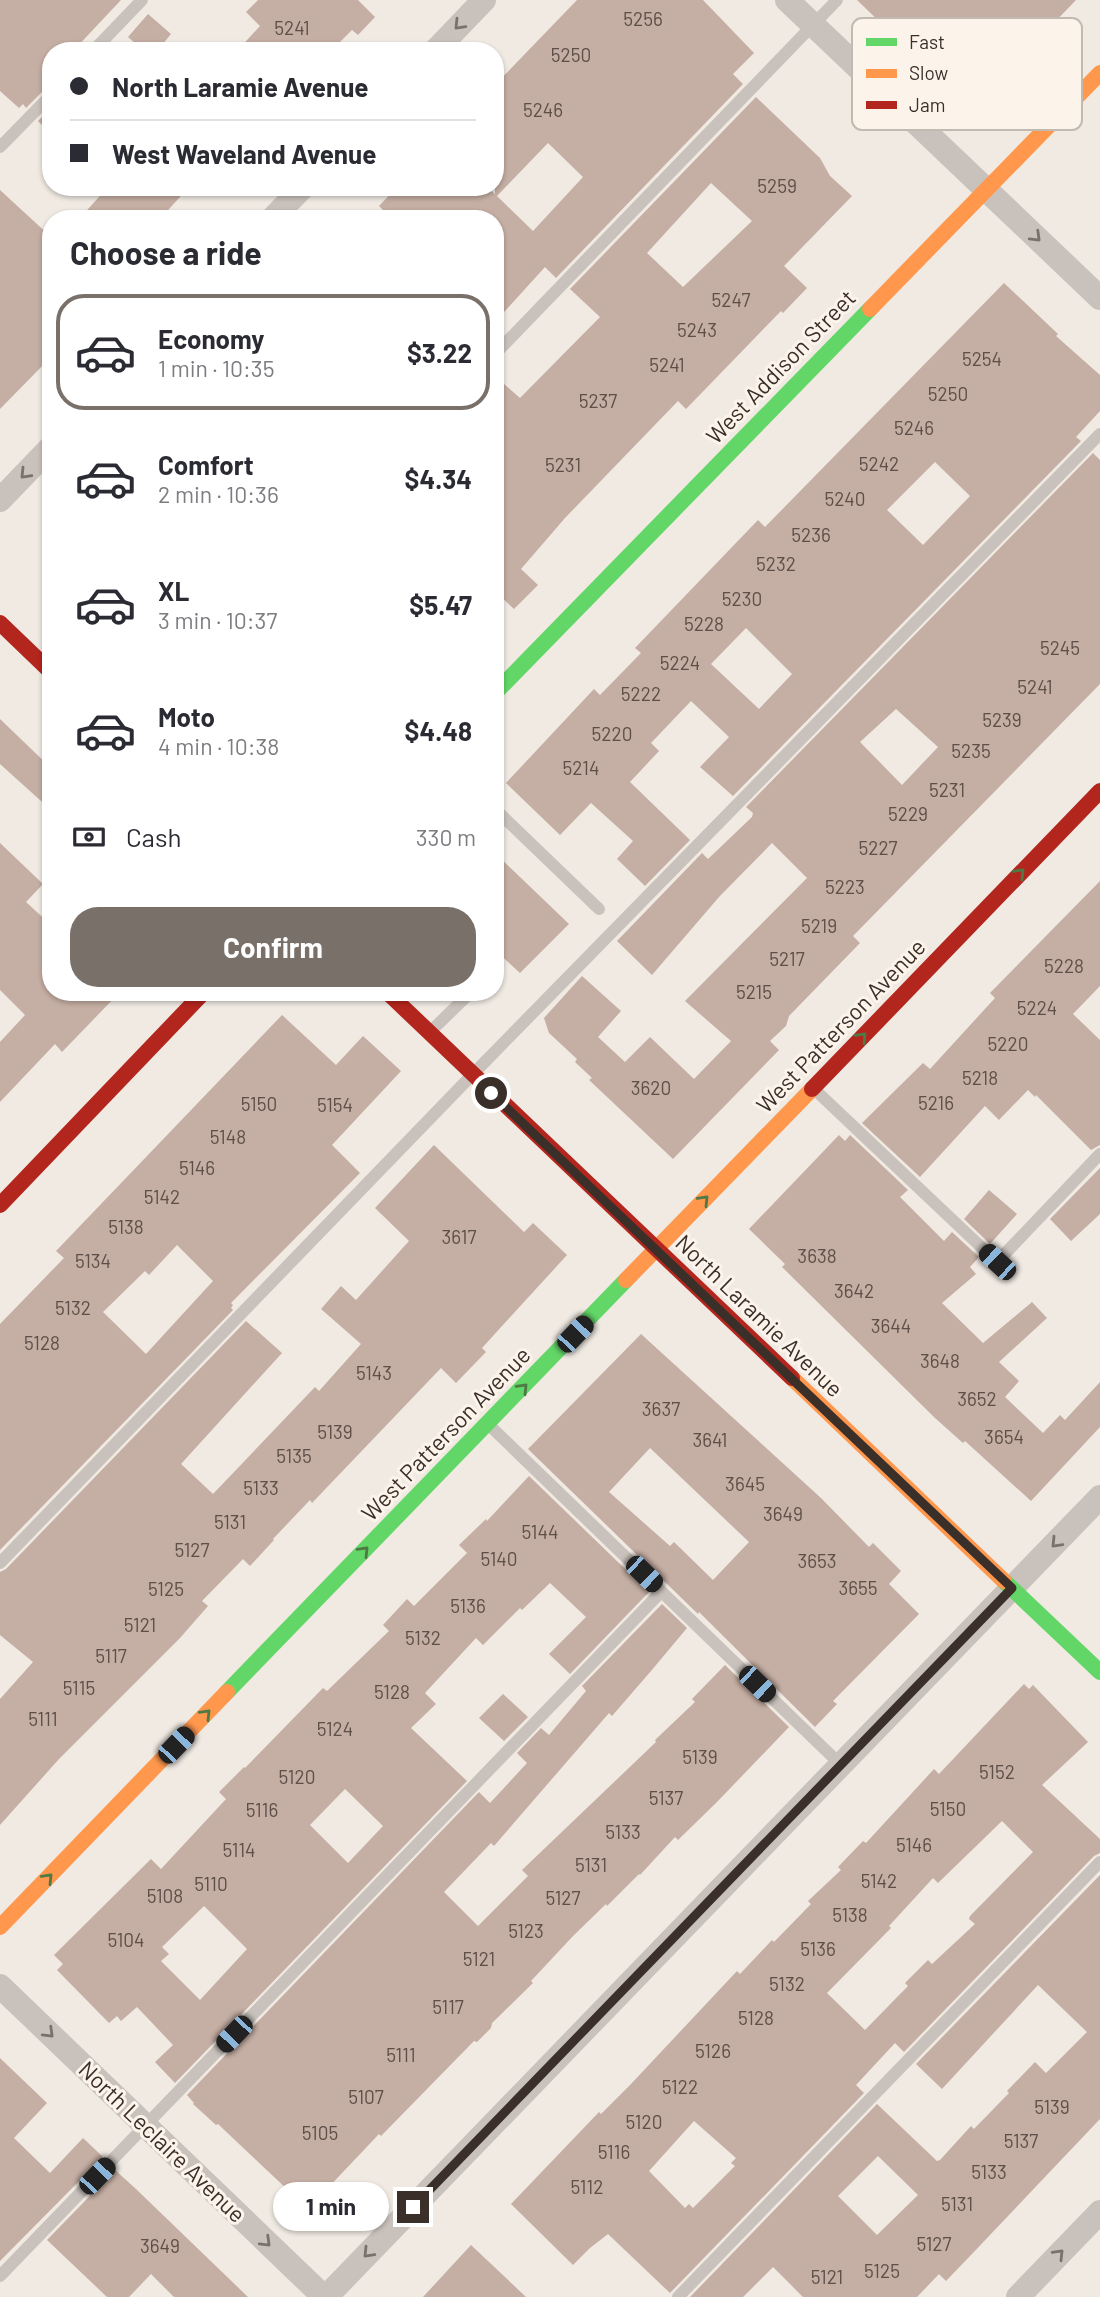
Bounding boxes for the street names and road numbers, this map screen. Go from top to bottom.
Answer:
street label: West Addison Street [700,284,861,449]
street label: West Patterson Avenue [750,932,931,1118]
street label: North Laramie Avenue [670,1228,849,1402]
street label: West Patterson Avenue [355,1340,536,1526]
street label: North Leclaire Avenue [74,2055,252,2228]

